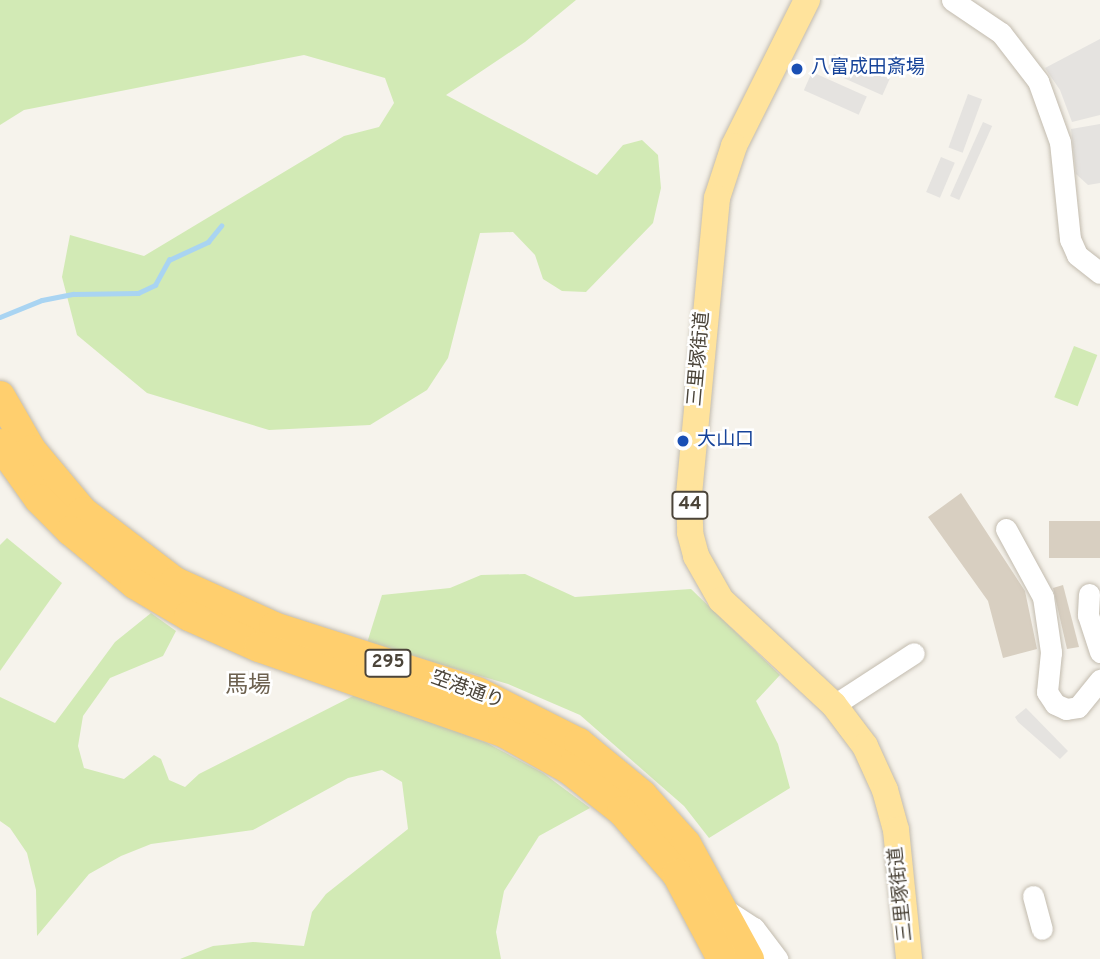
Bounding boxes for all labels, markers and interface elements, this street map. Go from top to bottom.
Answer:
place label: 八富成田斎場 [811,58,925,80]
marker: 八富成田斎場 [789,61,805,77]
street label: 三里塚街道 [685,311,715,407]
place label: 大山口 [697,430,754,452]
marker: 大山口 [675,433,691,449]
road number: 44 [671,490,709,520]
road number: 295 [364,648,412,678]
street label: 空港通り [427,667,507,715]
district label: 馬場 [225,673,271,701]
street label: 三里塚街道 [886,846,918,942]

